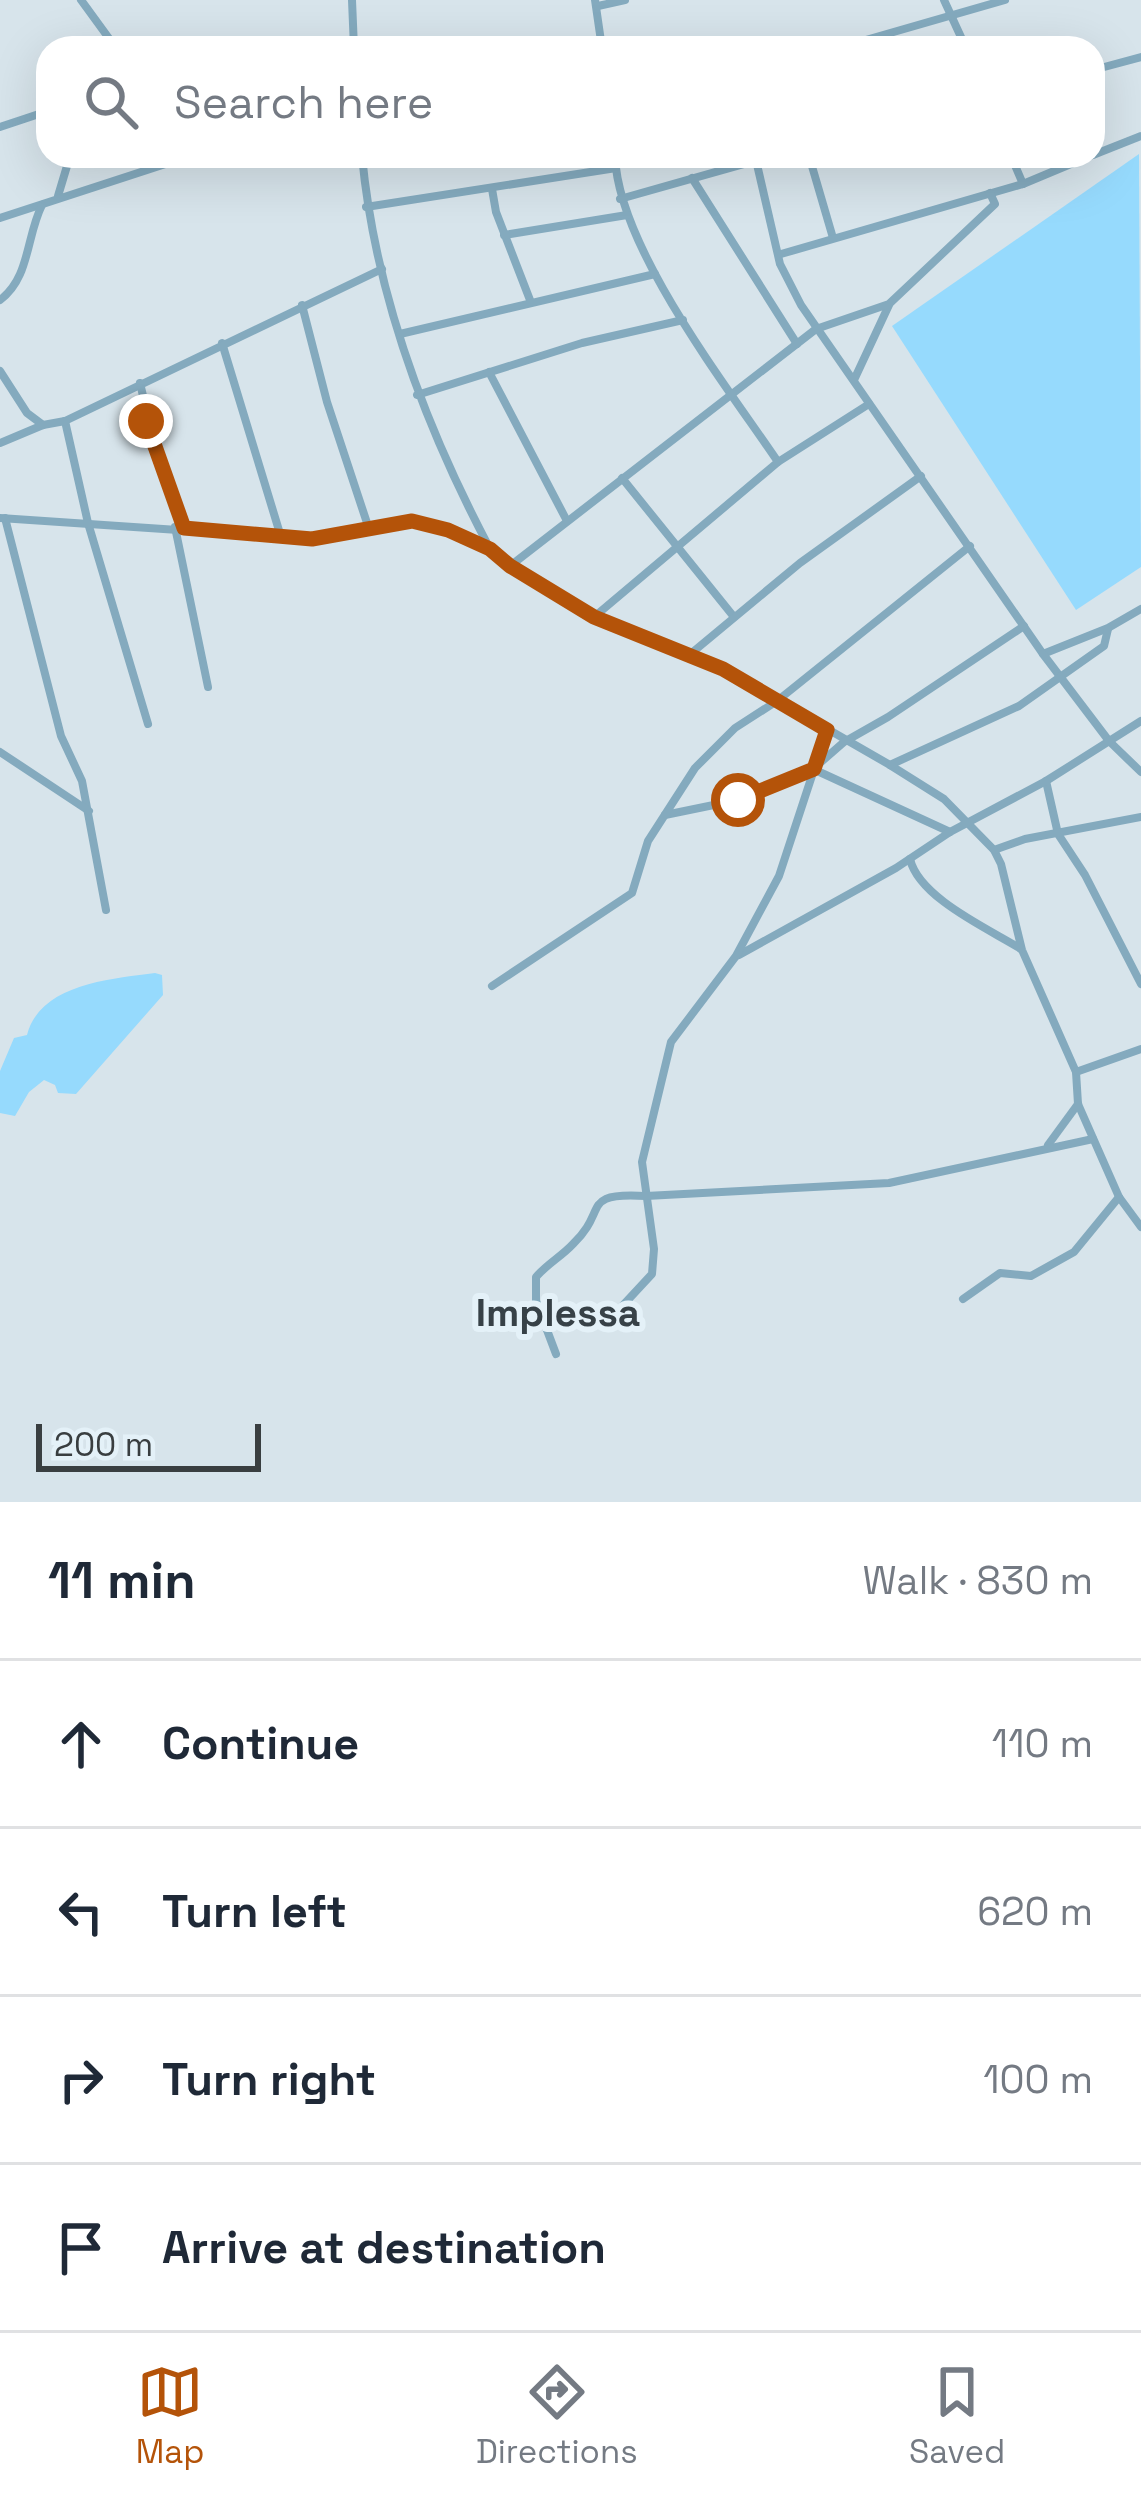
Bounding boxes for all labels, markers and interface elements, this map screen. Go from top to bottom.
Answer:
search box [36,36,1105,168]
icon: search [78,69,144,135]
text: Search here [174,74,433,131]
route end [119,394,173,448]
route start [711,773,765,827]
district label: Implessa [476,1288,640,1337]
scale bar [36,1418,261,1471]
text: 200 m [54,1424,153,1466]
text: 11 min [48,1548,196,1613]
text: Walk · 830 m [863,1556,1093,1605]
icon: ahead [48,1711,114,1777]
text: Continue [162,1715,359,1772]
text: 110 m [992,1719,1093,1768]
icon: left [48,1879,114,1945]
text: Turn left [162,1883,347,1940]
text: 620 m [977,1887,1093,1936]
icon: right [48,2047,114,2113]
text: Turn right [162,2051,376,2108]
text: 100 m [983,2055,1093,2104]
icon: arrive [48,2215,114,2281]
text: Arrive at destination [162,2219,606,2276]
tab: Map [136,2359,204,2473]
tab: Directions [476,2359,638,2473]
tab: Saved [909,2359,1005,2473]

